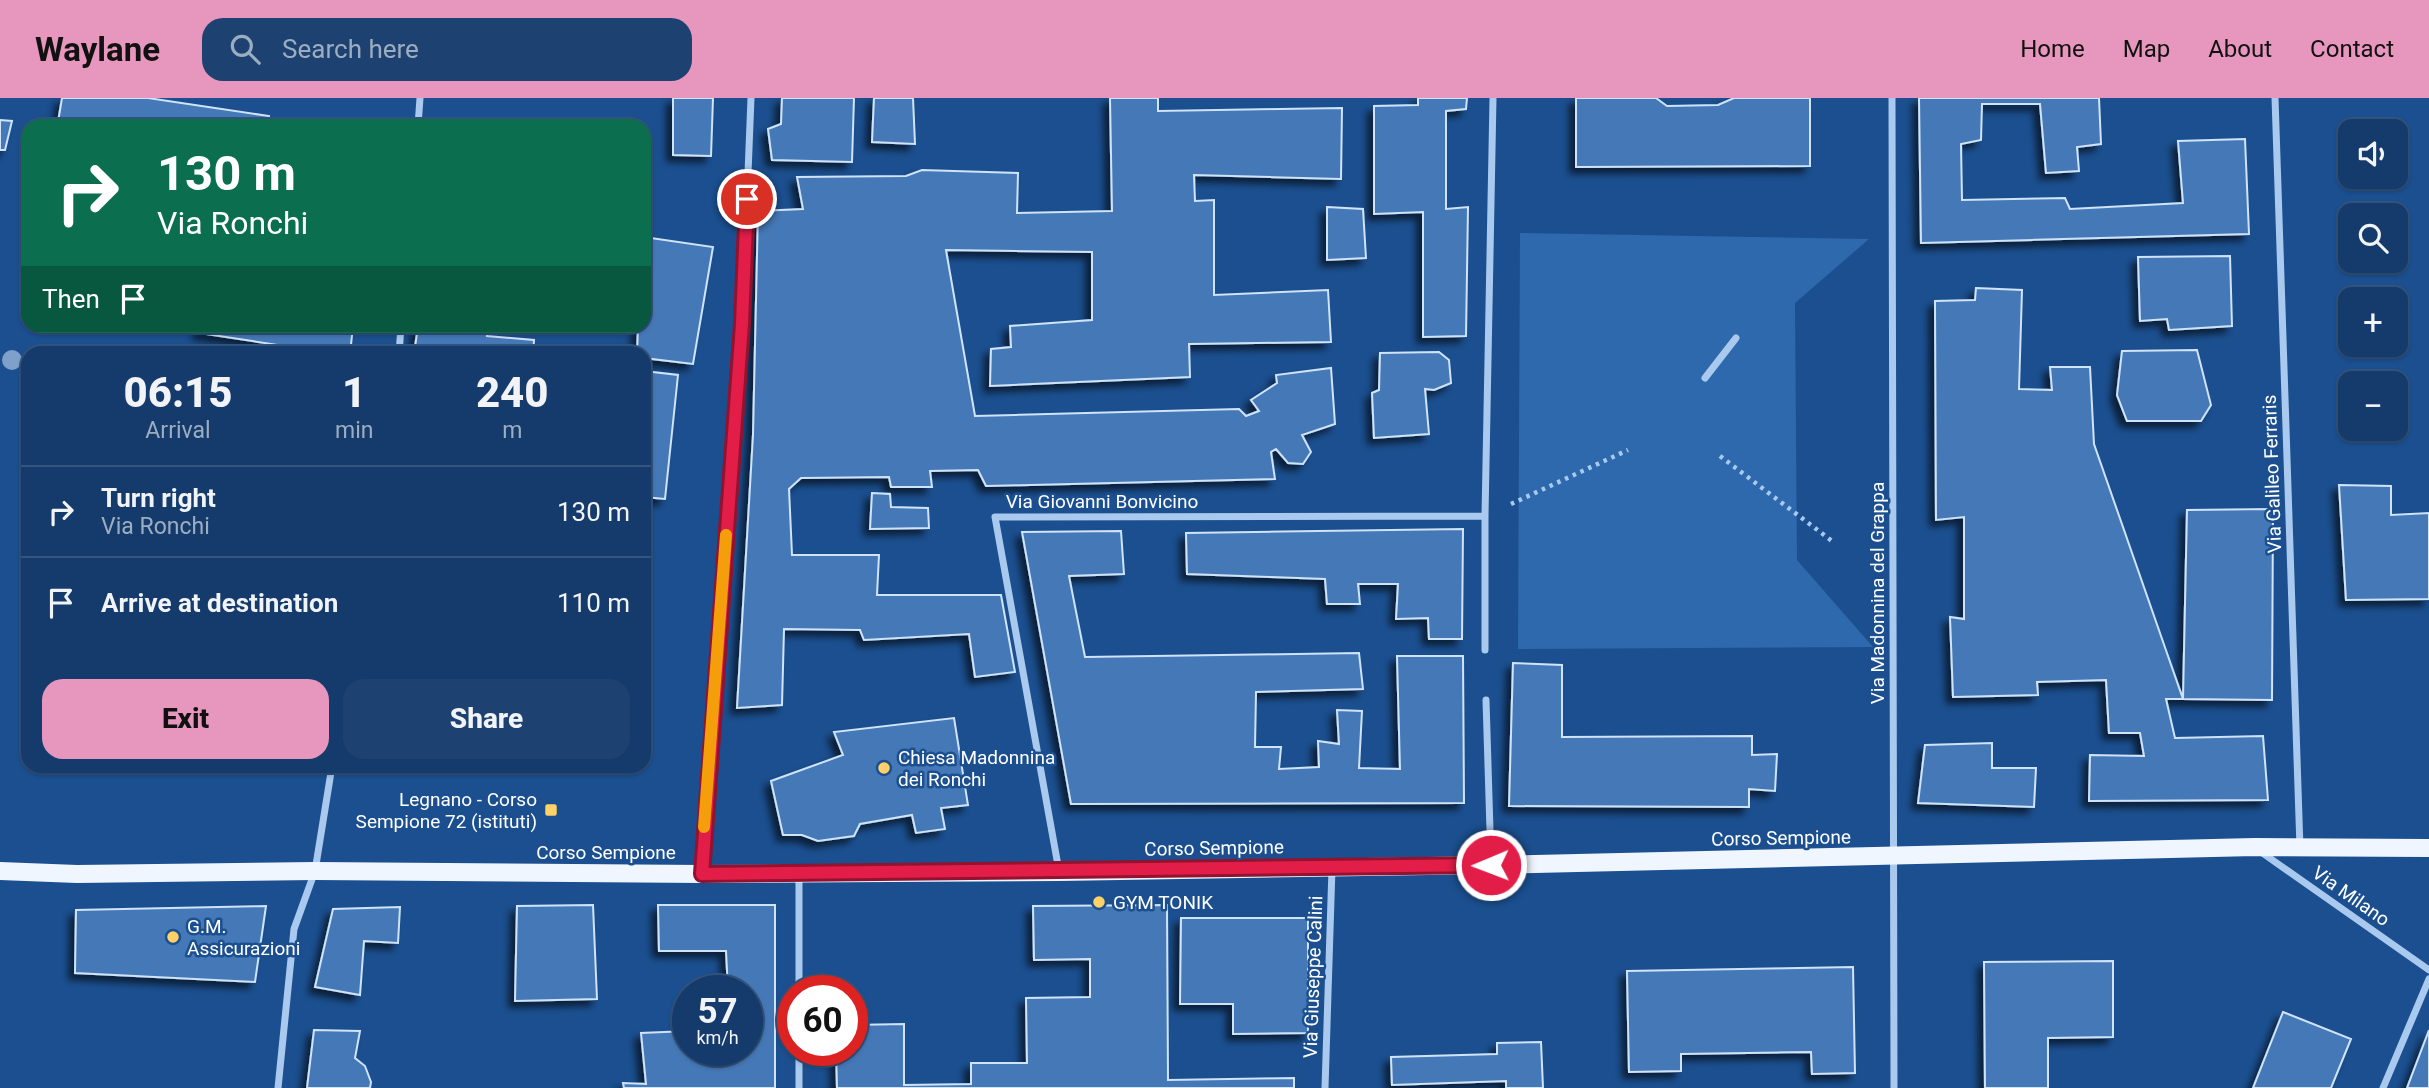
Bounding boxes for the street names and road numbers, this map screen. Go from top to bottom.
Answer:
street label: Via Galileo Ferraris [2258,394,2286,554]
street label: Via Madonnina del Grappa [1866,482,1889,704]
street label: Via Giovanni Bonvicino [1006,490,1198,513]
street label: Corso Sempione [1711,825,1851,851]
street label: Corso Sempione [1144,835,1284,861]
street label: Corso Sempione [536,841,676,864]
street label: Via Milano [2308,861,2394,931]
street label: Via Giuseppe Calini [1299,895,1327,1059]

